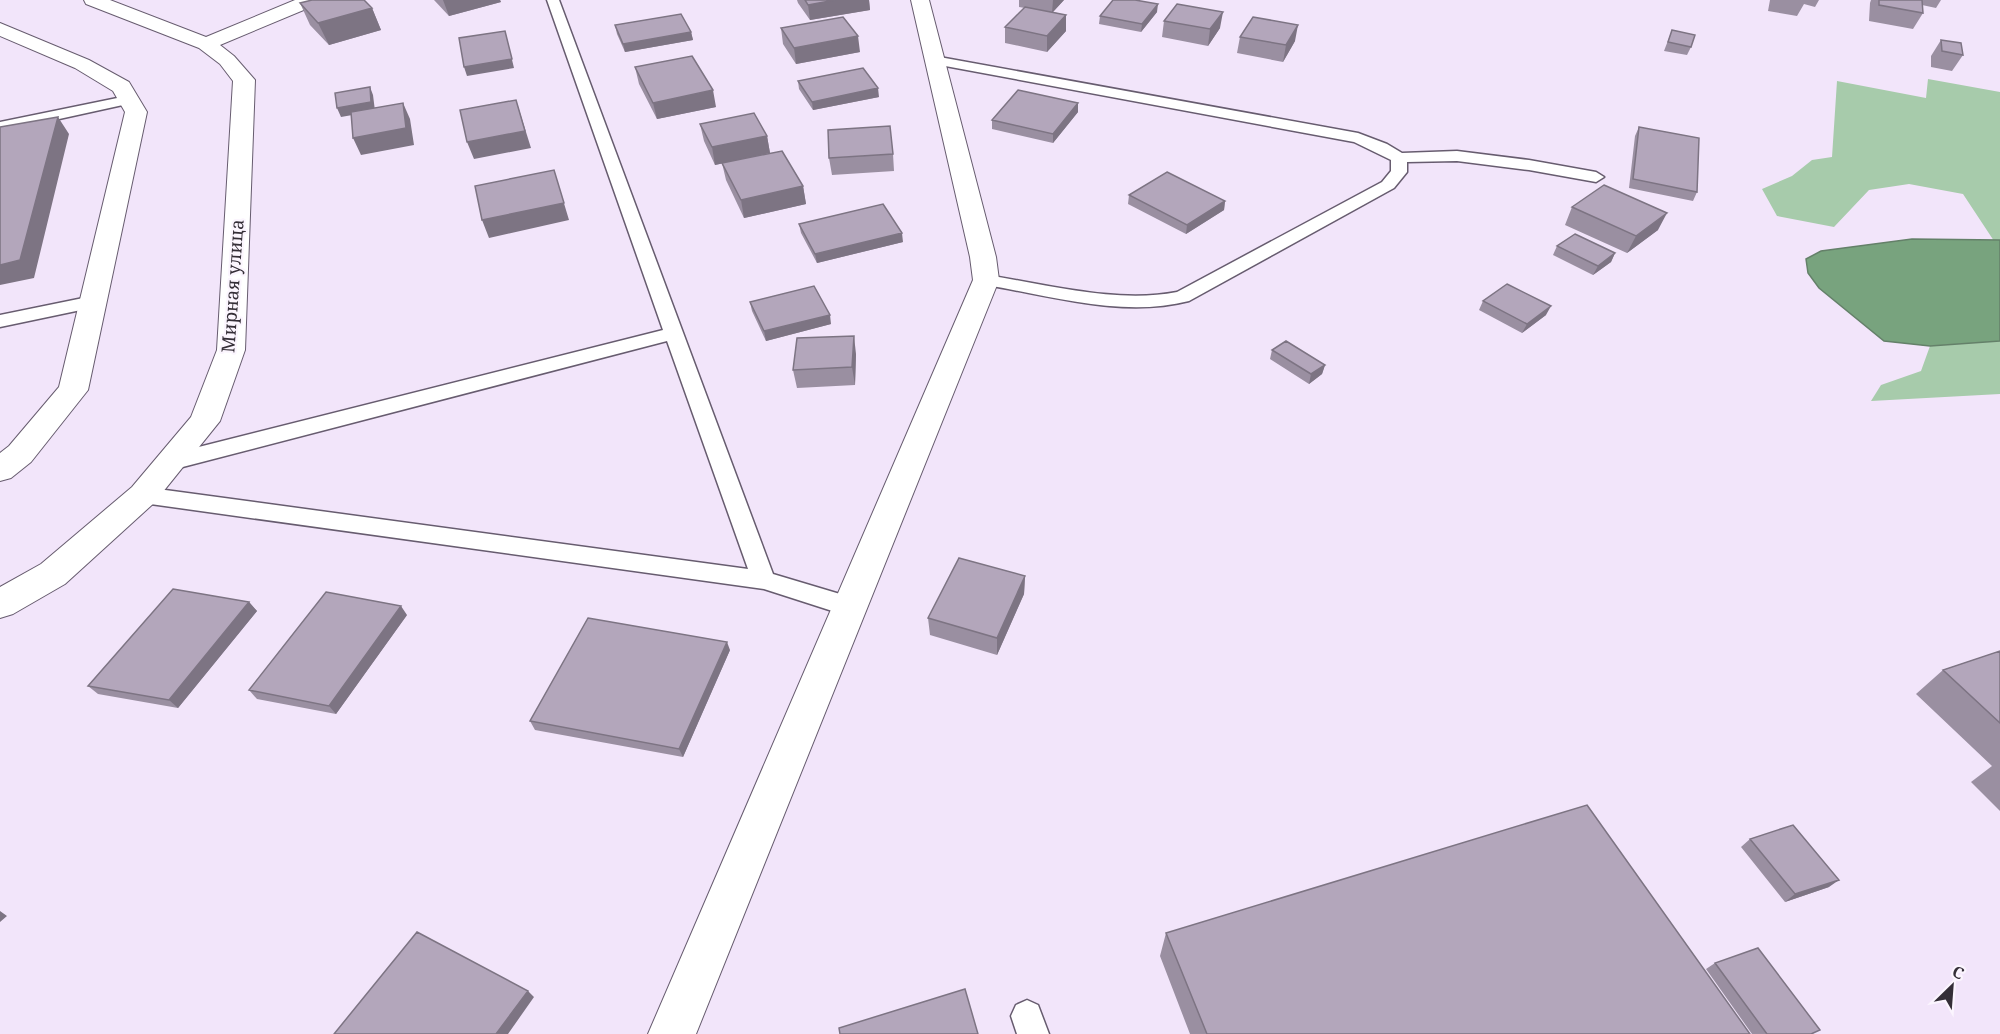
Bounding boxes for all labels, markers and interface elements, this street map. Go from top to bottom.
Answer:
street label: Мирная улица [215,219,249,353]
north arrow [1922,956,1982,1016]
text: С [1949,960,1968,985]

